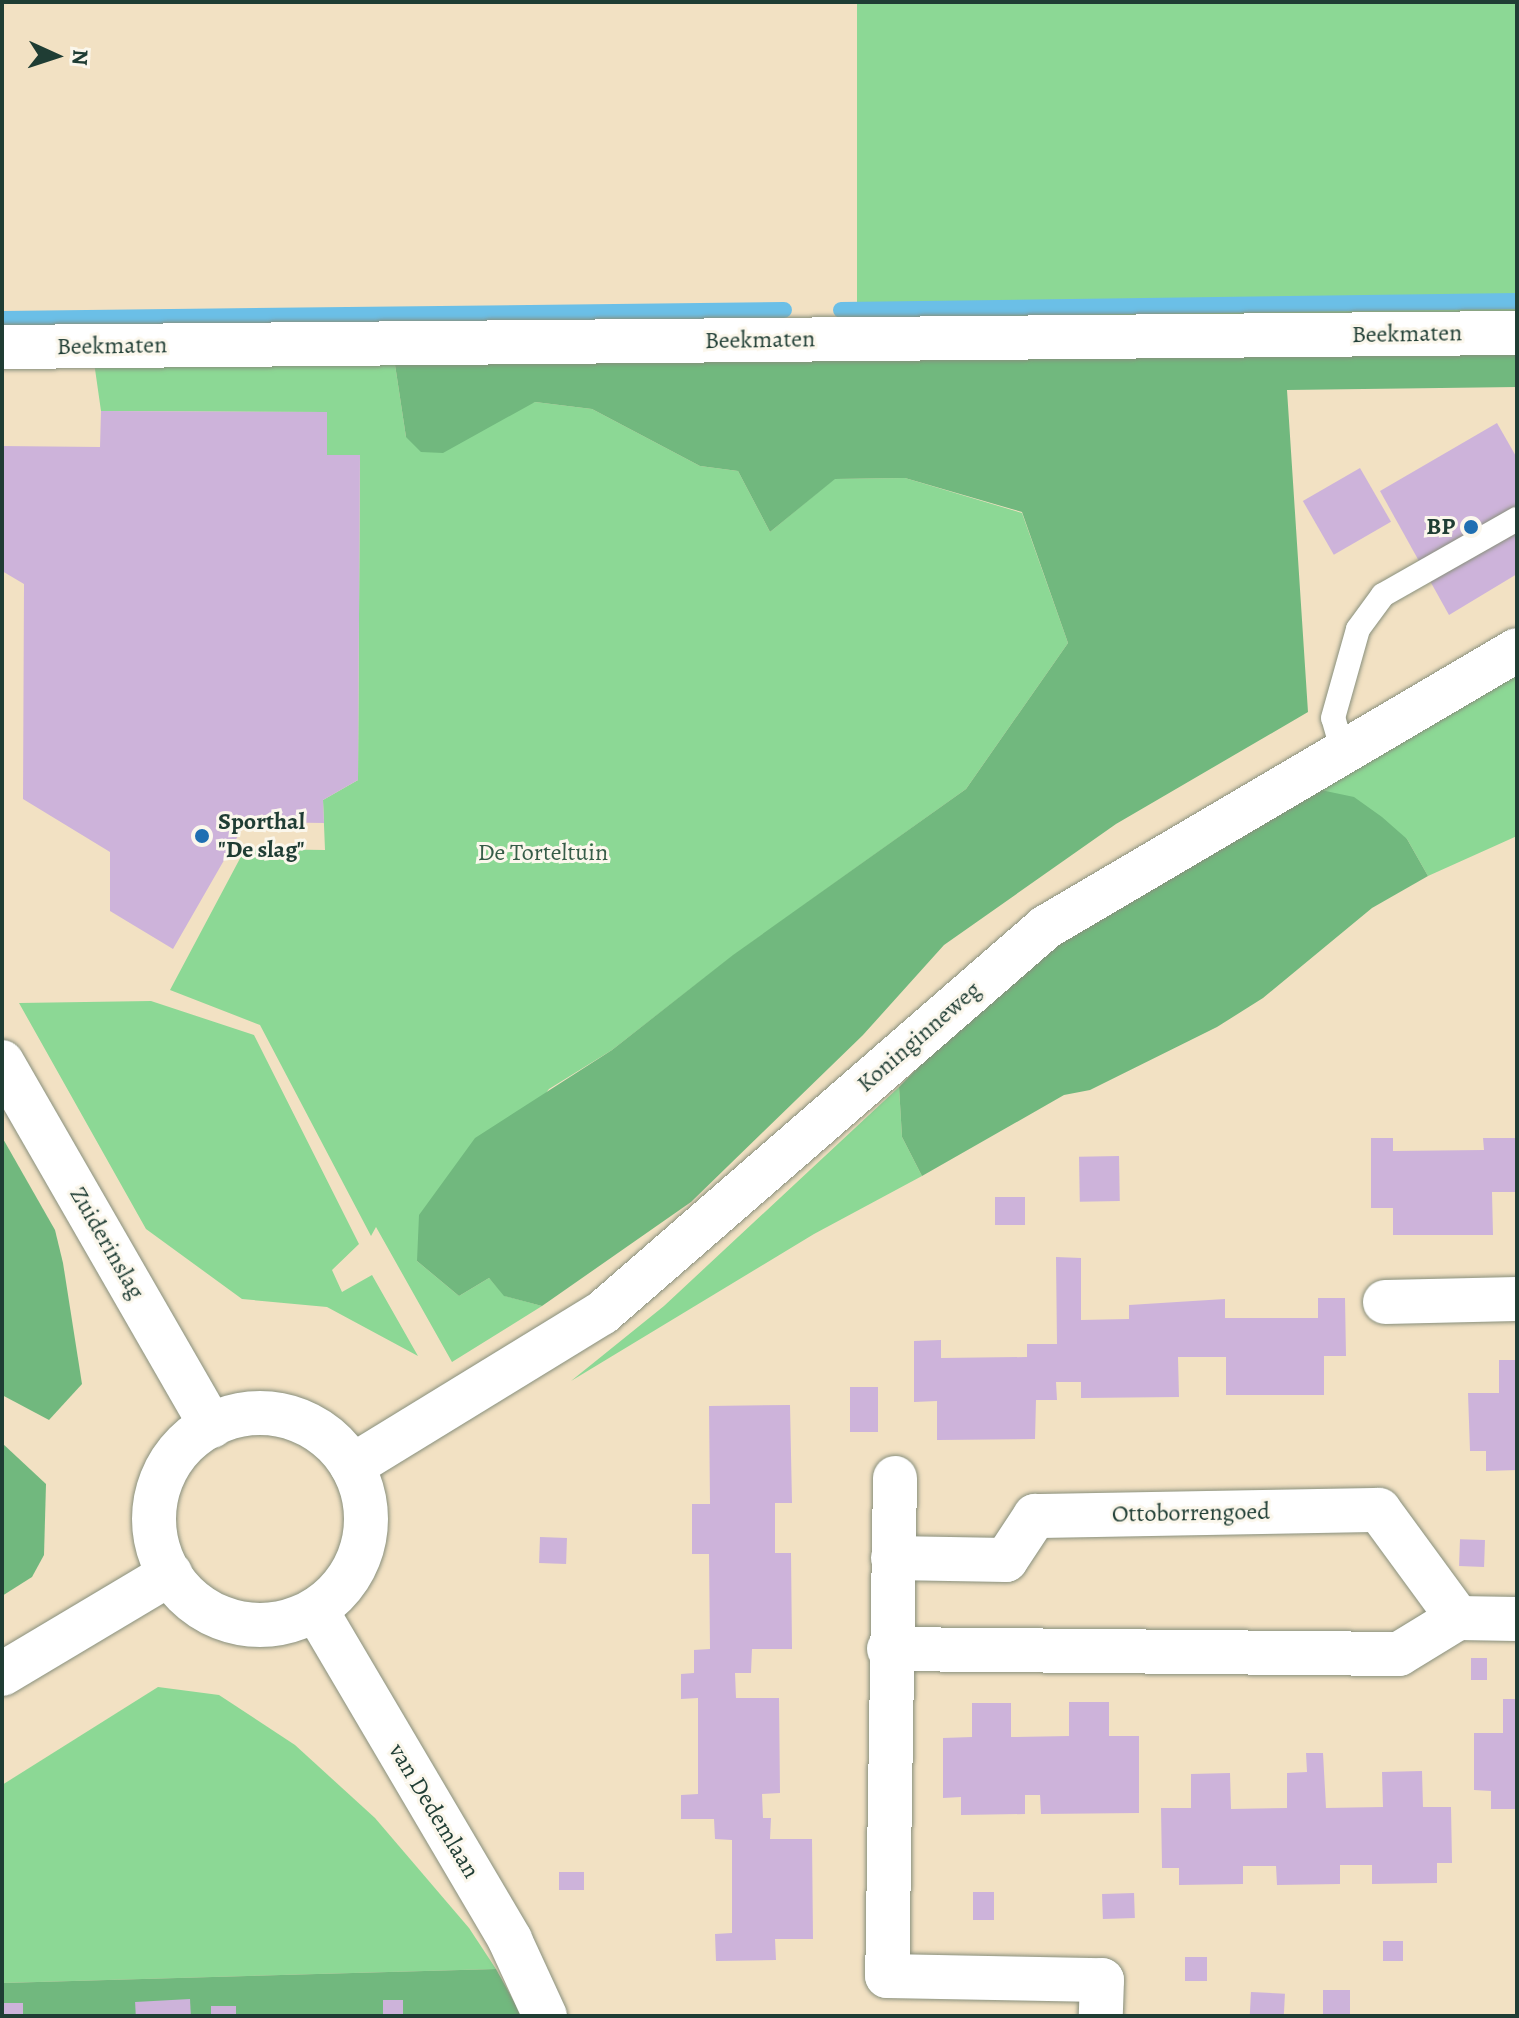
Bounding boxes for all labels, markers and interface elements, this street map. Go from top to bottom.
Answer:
north arrow [16,16,96,96]
text: N [65,48,95,66]
street label: Beekmaten [1352,319,1462,349]
street label: Beekmaten [705,325,815,355]
street label: Beekmaten [57,331,167,361]
place label: BP [1426,513,1455,541]
marker: BP [1462,518,1480,536]
place label: Sporthal "De slag" [218,808,305,864]
marker: Sporthal "De slag" [193,827,211,845]
park label: De Torteltuin [478,839,608,867]
street label: Koninginneweg [851,976,987,1098]
street label: Zuiderinslag [63,1182,151,1304]
street label: Ottoborrengoed [1112,1497,1270,1529]
street label: van Dedemlaan [383,1738,485,1884]

